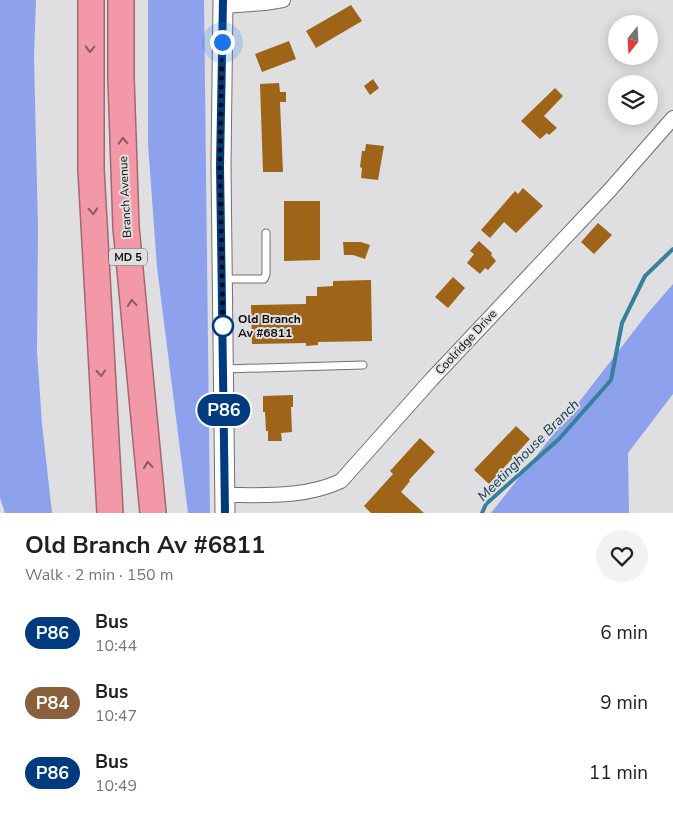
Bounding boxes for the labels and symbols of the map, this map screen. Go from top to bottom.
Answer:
north arrow [608,15,658,65]
your location [210,30,235,55]
one-way arrow [85,45,95,53]
one-way arrow [117,136,128,144]
street label: Branch Avenue [115,156,135,238]
one-way arrow [88,207,99,215]
road number: MD 5 [109,248,147,266]
one-way arrow [127,298,138,306]
street label: Coolridge Drive [432,306,500,378]
place label: Old Branch Av #6811 [238,311,301,341]
marker: Old Branch Av #6811 [212,315,234,337]
one-way arrow [96,370,107,378]
line badge: P86 [195,394,253,426]
water label: Meetinghouse Branch [473,395,583,505]
one-way arrow [143,460,154,468]

